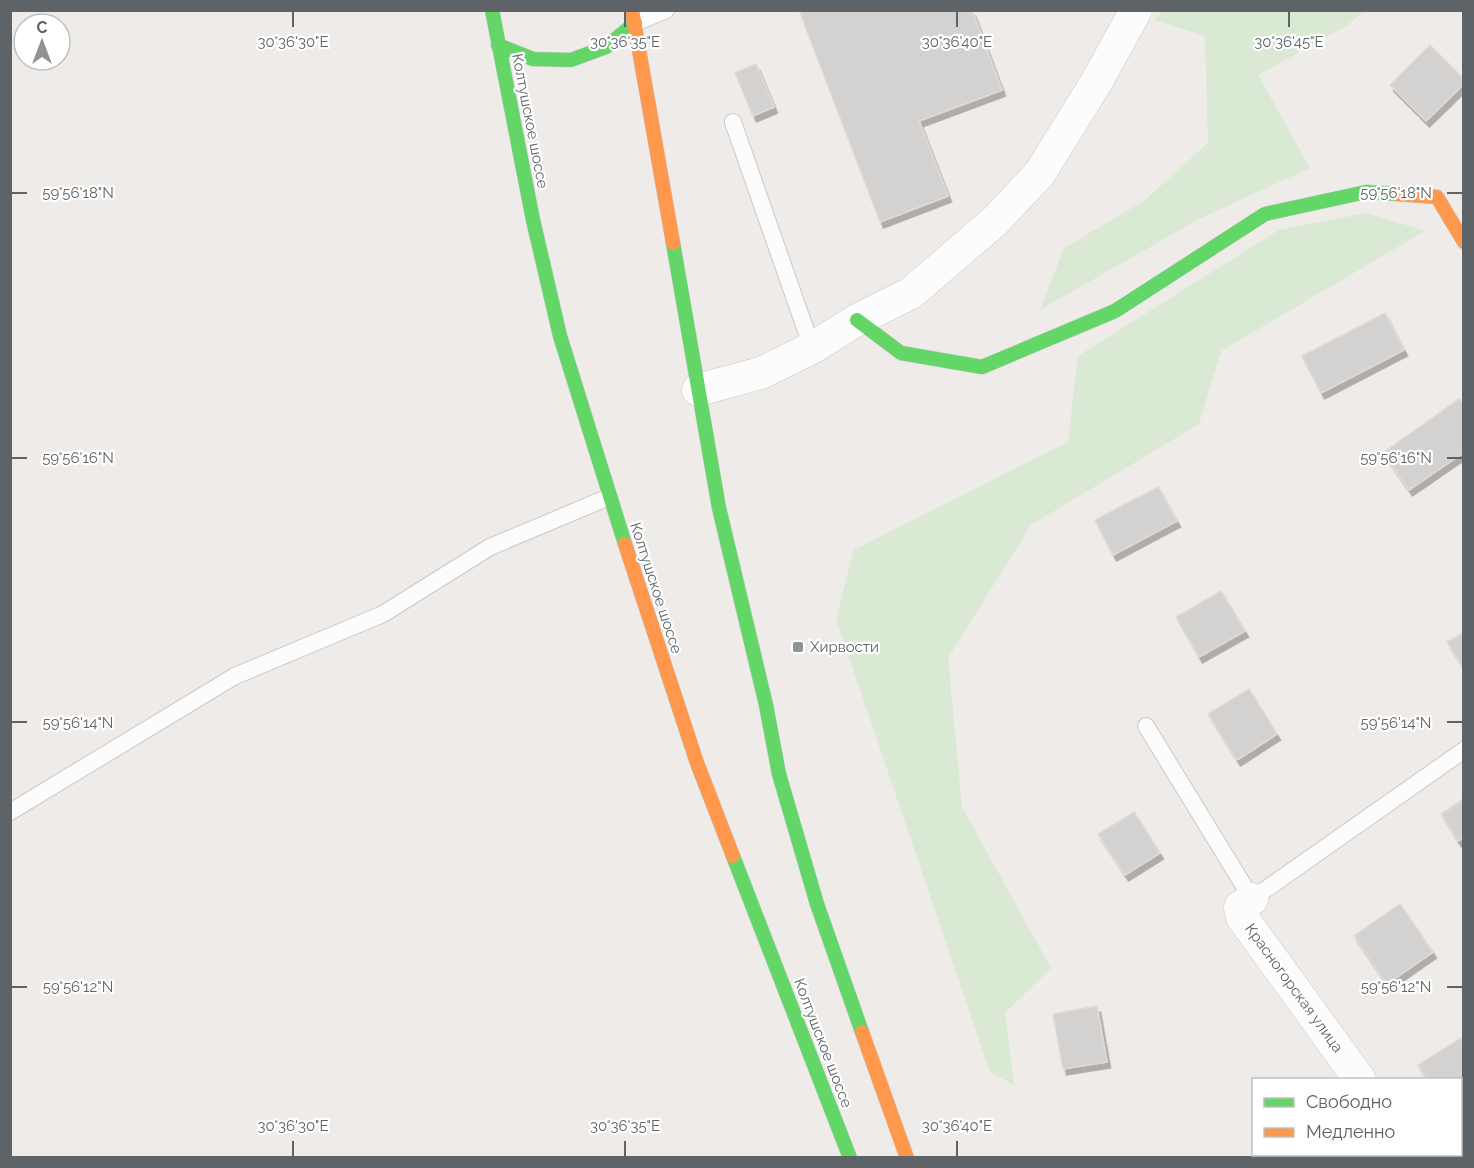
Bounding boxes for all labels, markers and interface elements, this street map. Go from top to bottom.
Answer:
north arrow [12,12,72,72]
text: С [37,18,48,37]
text: 30°36'30"E [257,33,329,51]
text: 30°36'35"E [590,33,660,51]
text: 30°36'40"E [922,33,992,51]
text: 30°36'45"E [1254,33,1324,51]
street label: Колтушское шоссе [508,52,552,190]
text: 59°56'18"N [42,184,114,202]
text: 59°56'18"N [1360,184,1432,202]
text: 59°56'16"N [42,449,114,467]
text: 59°56'16"N [1360,449,1432,467]
street label: Колтушское шоссе [626,520,686,656]
place label: Хирвости [810,638,879,656]
marker: Хирвости [791,640,805,654]
text: 59°56'14"N [43,714,113,732]
text: 59°56'14"N [1361,714,1431,732]
street label: Красногорская улица [1241,920,1347,1056]
street label: Колтушское шоссе [790,976,856,1110]
text: 59°56'12"N [43,978,113,996]
text: 59°56'12"N [1361,978,1431,996]
legend [1252,1078,1462,1156]
text: Свободно [1306,1091,1392,1112]
text: 30°36'30"E [257,1117,329,1135]
text: 30°36'35"E [590,1117,660,1135]
text: 30°36'40"E [922,1117,992,1135]
text: Медленно [1306,1121,1395,1142]

